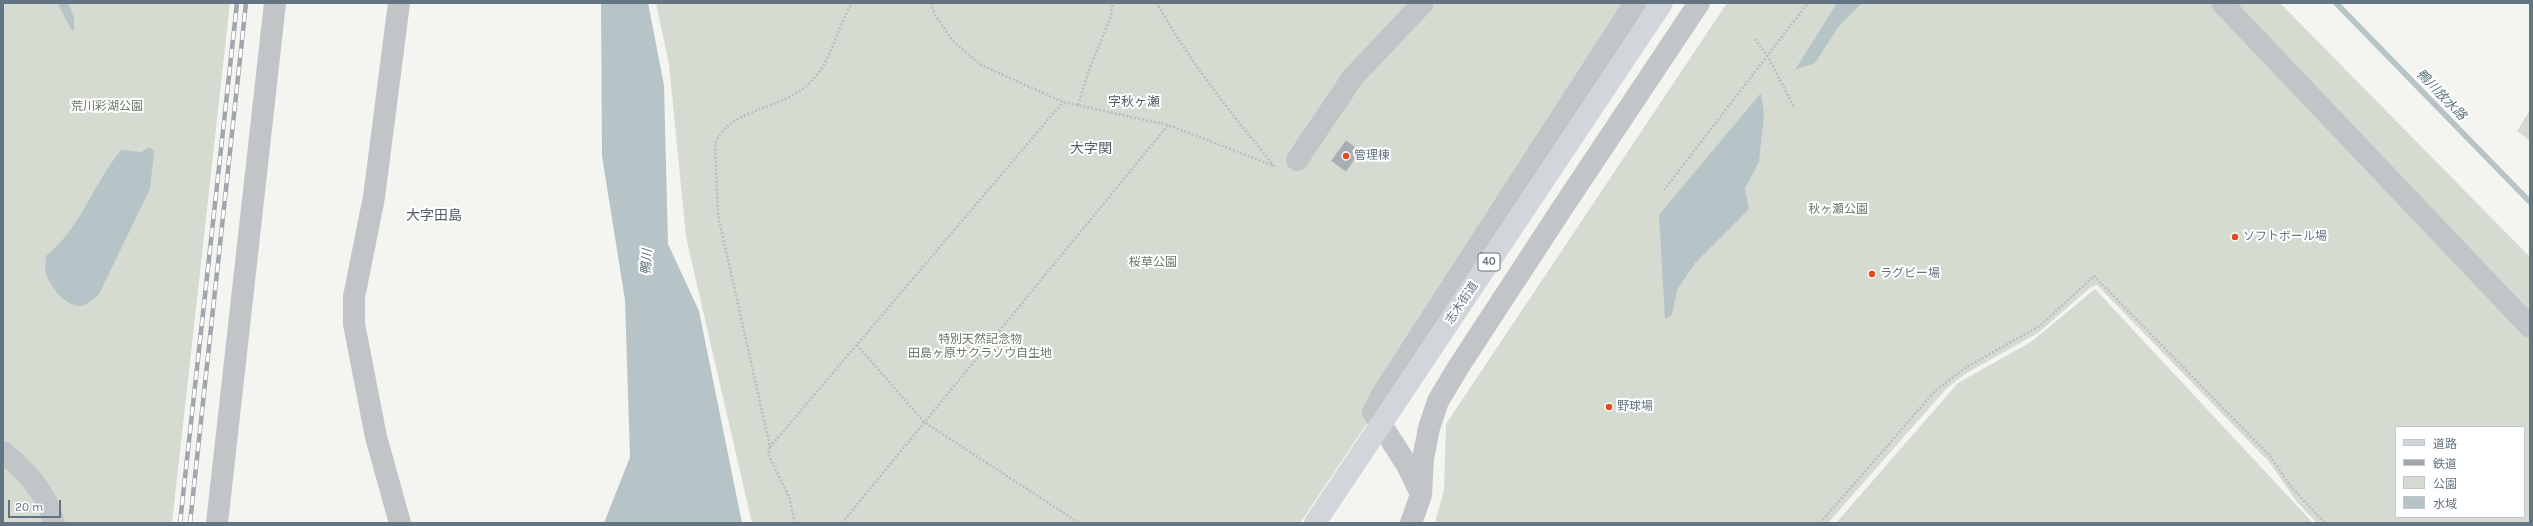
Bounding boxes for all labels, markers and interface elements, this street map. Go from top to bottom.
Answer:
water label: 鴨川放水路 [2413,66,2469,124]
district label: 字秋ヶ瀬 [1108,94,1160,110]
park label: 荒川彩湖公園 [71,100,143,114]
district label: 大字関 [1070,141,1112,157]
place label: 管理棟 [1354,149,1390,163]
marker: 管理棟 [1341,151,1351,161]
park label: 秋ヶ瀬公園 [1808,203,1868,217]
district label: 大字田島 [406,208,462,224]
place label: ソフトボール場 [2243,230,2327,244]
marker: ソフトボール場 [2230,232,2240,242]
water label: 鴨川 [639,249,655,275]
road number: 40 [1478,253,1500,271]
park label: 桜草公園 [1129,256,1177,270]
place label: ラグビー場 [1880,267,1940,281]
marker: ラグビー場 [1867,269,1877,279]
street label: 志木街道 [1443,279,1481,327]
park label: 特別天然記念物 田島ヶ原サクラソウ自生地 [908,333,1052,361]
place label: 野球場 [1617,400,1653,414]
marker: 野球場 [1604,402,1614,412]
legend [2395,426,2525,518]
text: 道路 [2433,437,2457,451]
text: 鉄道 [2433,457,2457,471]
text: 公園 [2433,477,2457,491]
scale bar [10,492,63,518]
text: 水域 [2433,497,2457,511]
text: 20 m [15,500,43,514]

